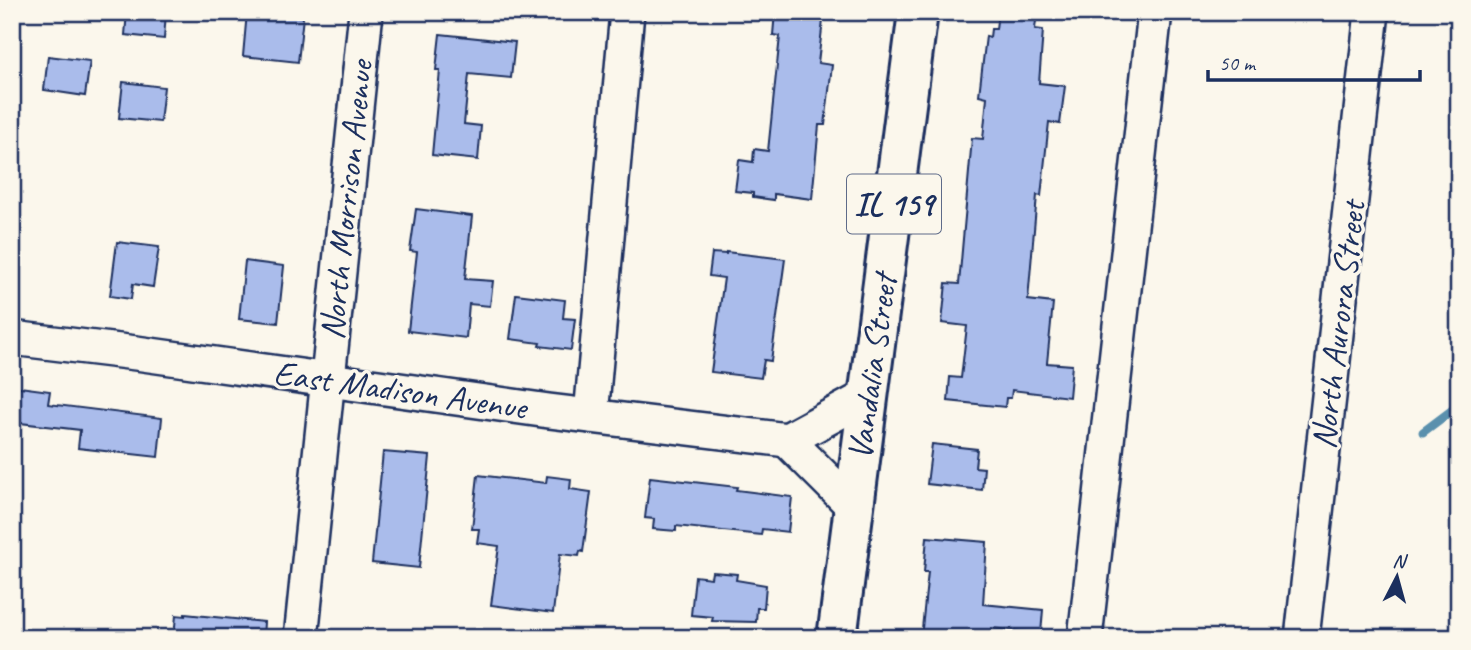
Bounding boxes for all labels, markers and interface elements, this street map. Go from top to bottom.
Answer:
scale bar [1208,38,1420,82]
text: 50 m [1219,50,1257,76]
street label: North Morrison Avenue [309,56,383,342]
road number: IL 159 [847,174,941,233]
street label: North Aurora Street [1300,195,1376,451]
street label: Vandalia Street [837,267,908,463]
street label: East Madison Avenue [271,350,532,430]
north arrow [1362,542,1432,612]
text: N [1392,549,1409,574]

